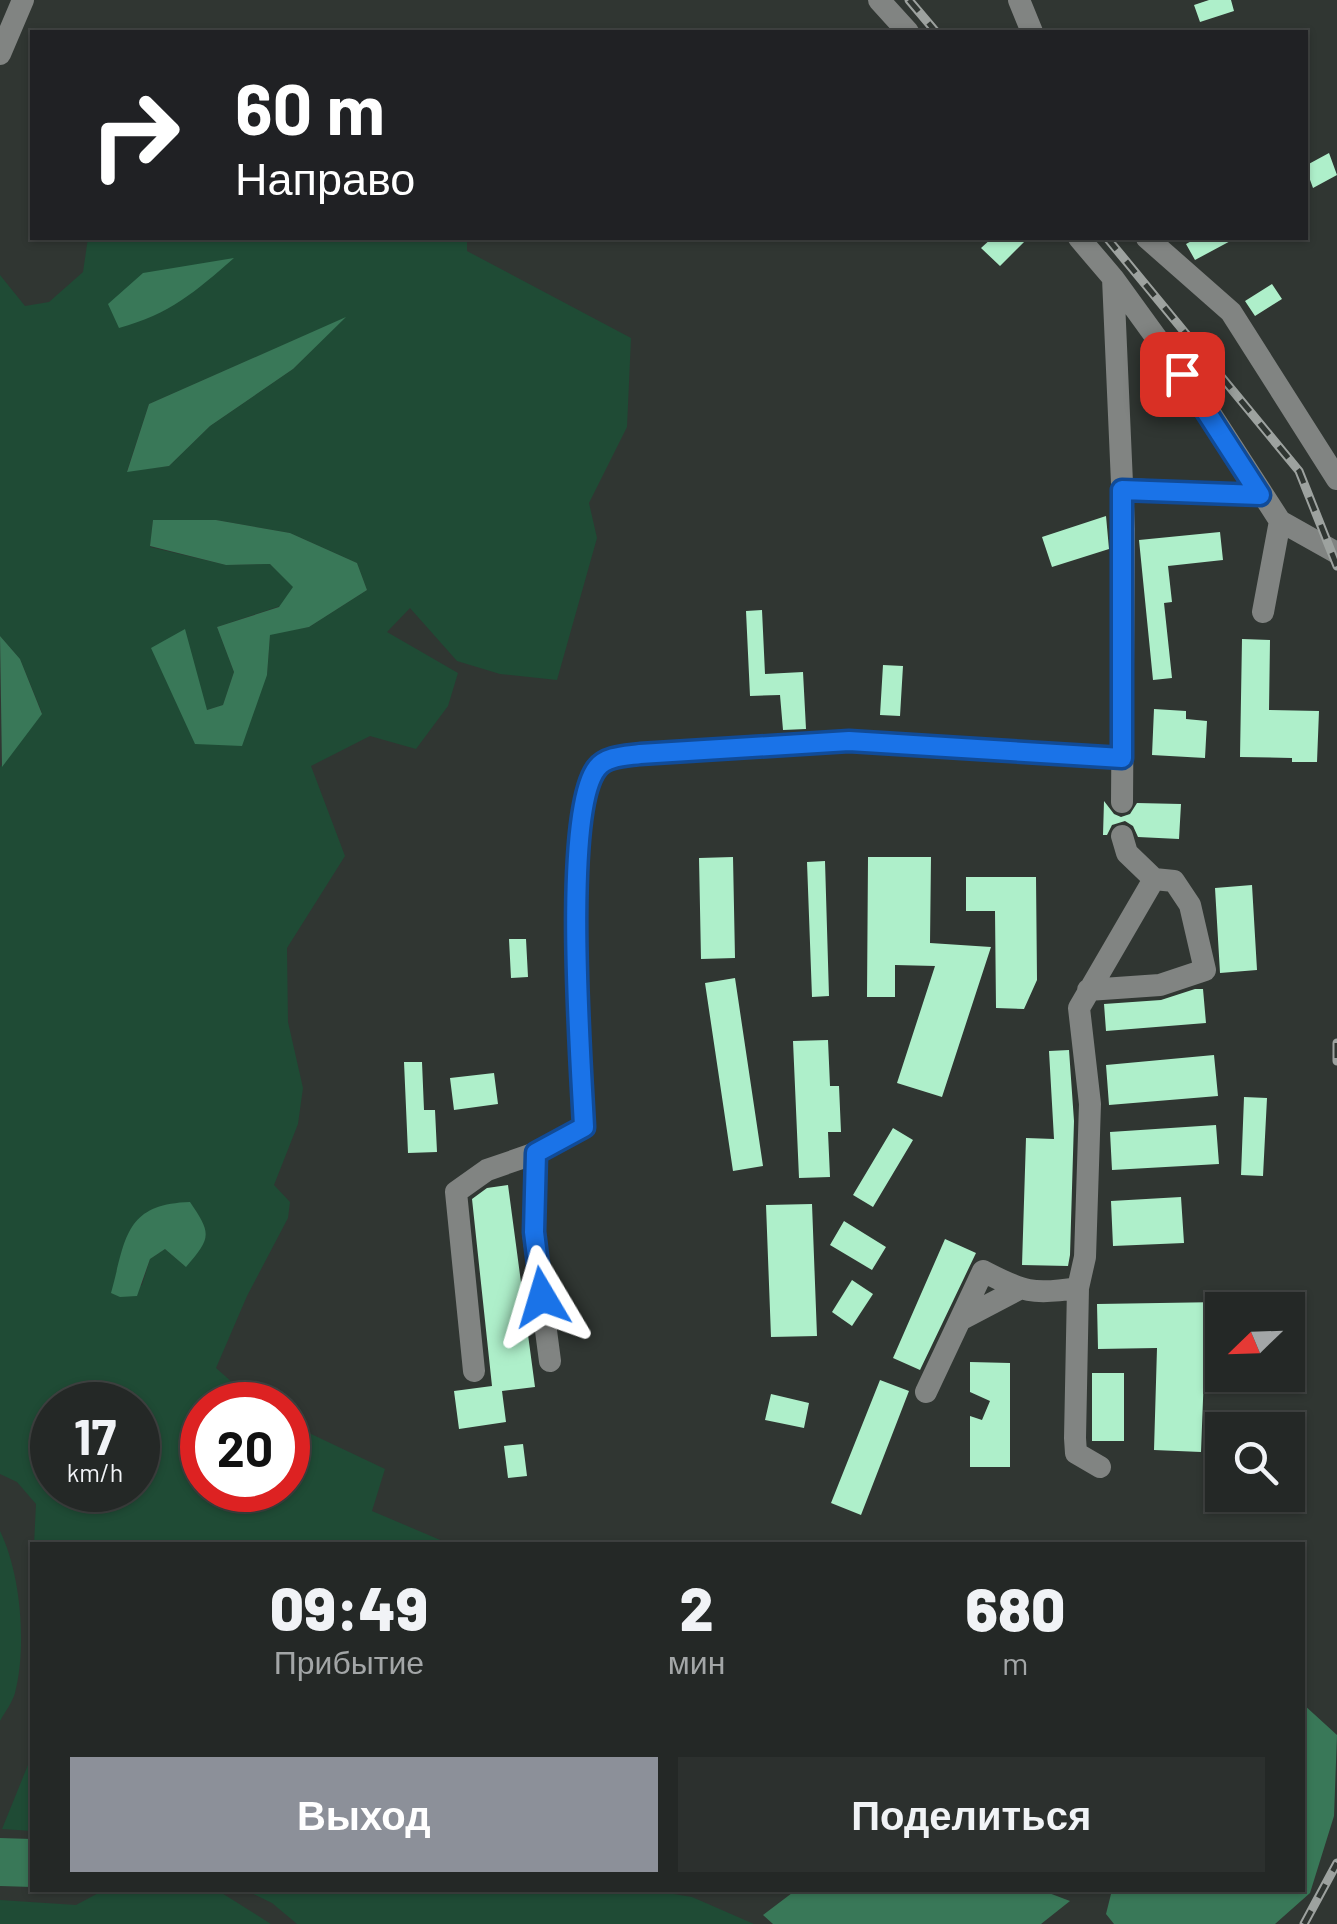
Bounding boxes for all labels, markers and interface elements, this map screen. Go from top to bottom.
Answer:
text: 60 m [235,65,385,149]
icon: right [70,70,200,200]
text: Направо [235,150,415,204]
pin [1140,332,1225,417]
icon: arrive [1155,347,1210,402]
position arrow [490,1245,594,1349]
north arrow [1205,1292,1305,1392]
map controls [1205,1292,1305,1512]
speed limit sign: 20 [180,1382,310,1512]
text: 17 [74,1405,116,1465]
button: search [1205,1412,1305,1512]
text: km/h [67,1457,123,1487]
text: 09:49 [270,1571,428,1643]
text: 2 [680,1571,714,1643]
text: 680 [965,1572,1065,1644]
text: Прибытие [274,1642,424,1680]
text: мин [668,1642,725,1680]
text: m [1002,1643,1028,1681]
button: Выход [70,1757,658,1872]
button: Поделиться [678,1757,1265,1872]

